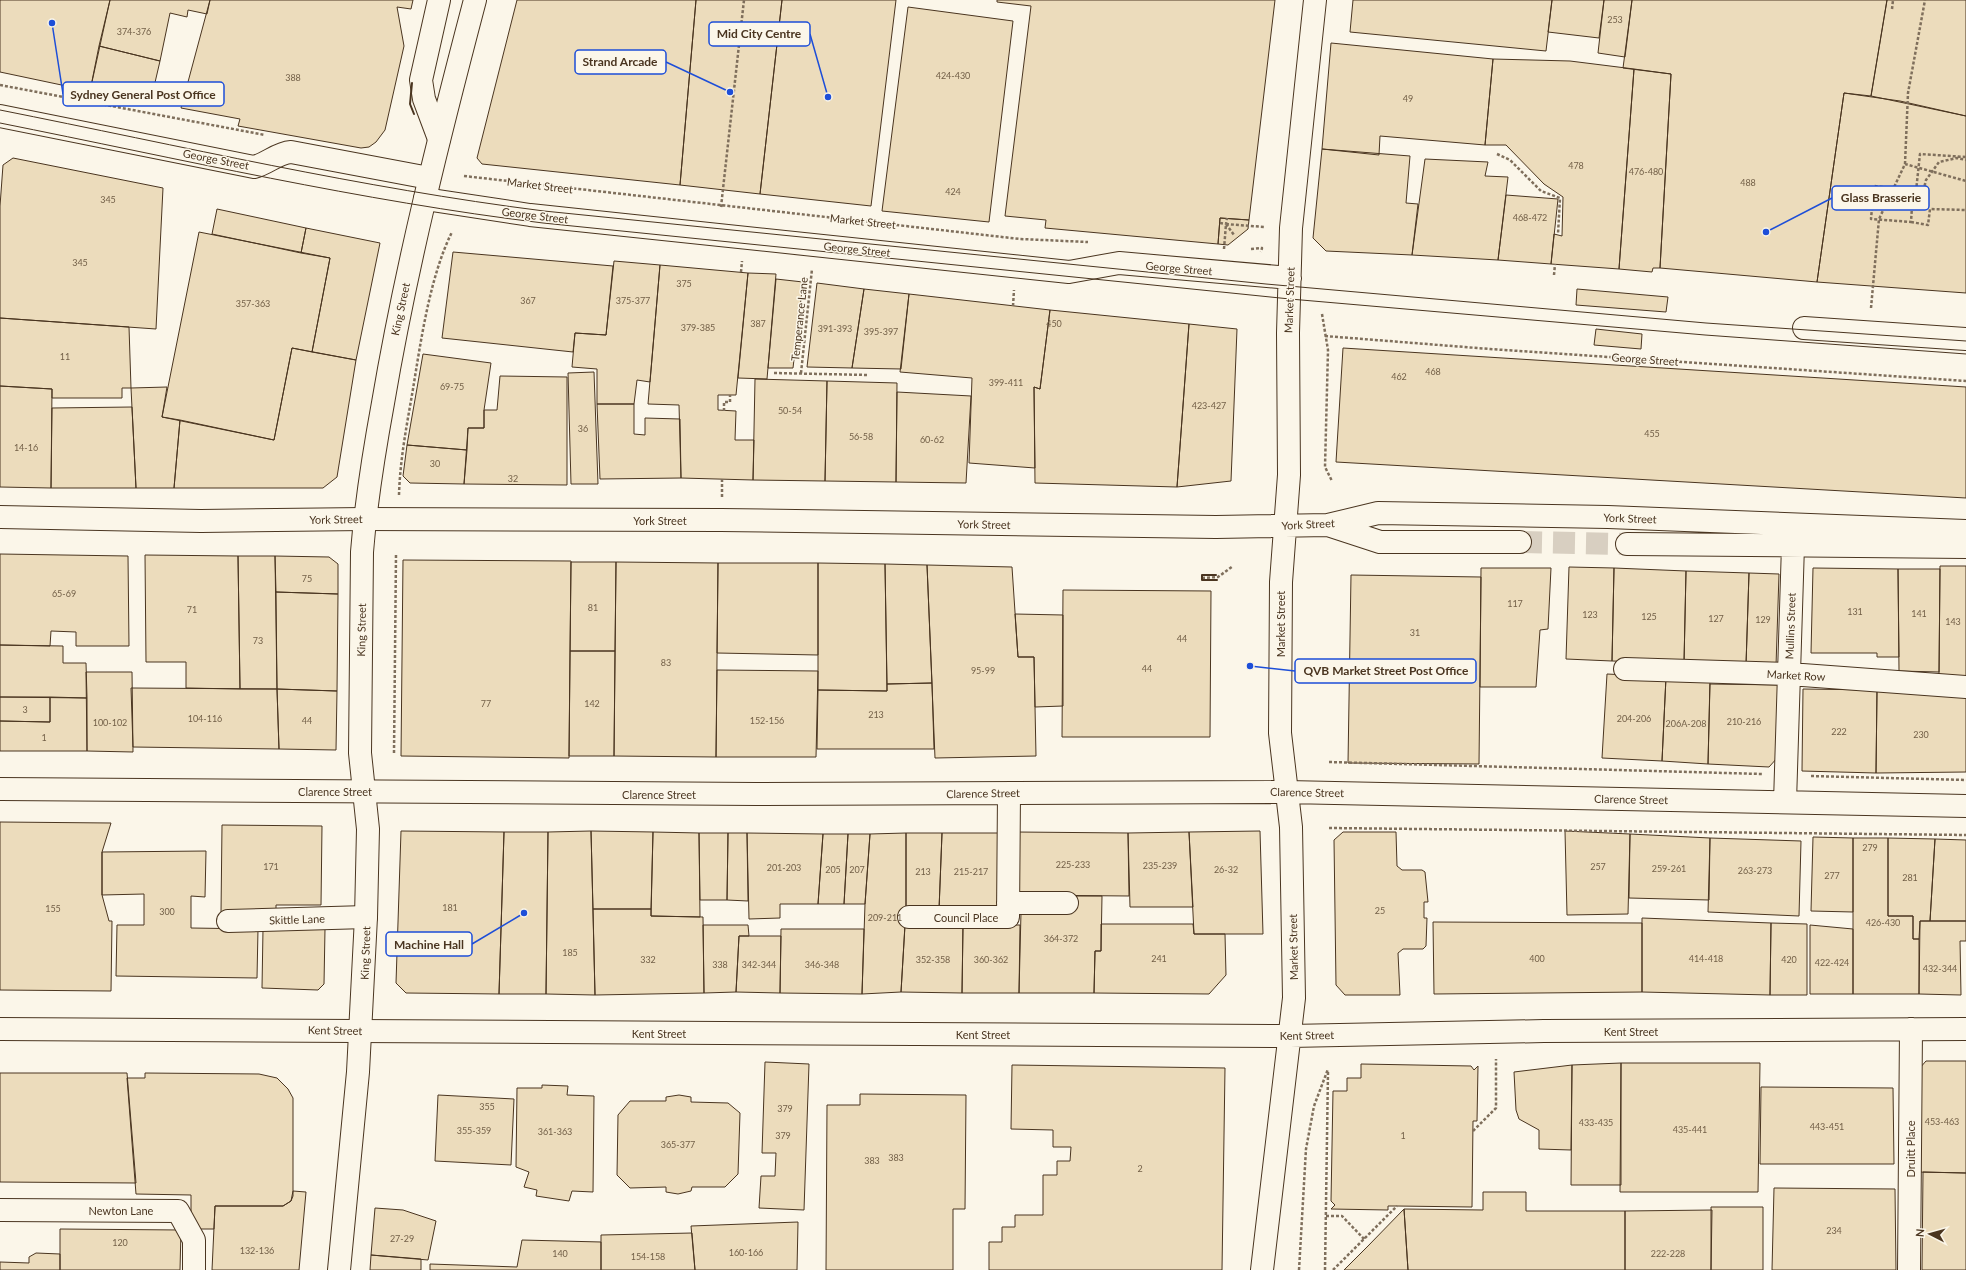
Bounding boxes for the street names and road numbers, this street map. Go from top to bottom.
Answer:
street label: George Street [182,146,250,172]
street label: Market Street [506,175,574,195]
street label: George Street [501,204,569,226]
street label: Market Street [829,211,897,231]
street label: George Street [823,239,891,259]
street label: George Street [1145,259,1213,277]
street label: Market Street [1281,267,1297,333]
street label: Temperance Lane [788,276,810,362]
street label: King Street [388,281,412,337]
street label: George Street [1611,350,1679,368]
street label: York Street [1603,511,1657,525]
street label: York Street [309,512,363,526]
street label: York Street [633,514,687,527]
street label: York Street [1281,516,1335,532]
street label: York Street [957,517,1011,531]
street label: Market Street [1274,591,1287,657]
street label: Mullins Street [1782,592,1798,660]
street label: King Street [354,603,368,657]
street label: Market Row [1766,667,1826,683]
street label: Clarence Street [298,785,372,798]
street label: Clarence Street [1270,785,1344,799]
street label: Clarence Street [946,786,1020,800]
street label: Clarence Street [622,788,696,801]
street label: Clarence Street [1594,792,1668,806]
street label: Council Place [934,911,999,924]
street label: Skittle Lane [269,912,325,926]
street label: Market Street [1286,914,1300,980]
street label: King Street [358,926,372,980]
street label: Kent Street [308,1023,362,1037]
street label: Kent Street [1604,1025,1658,1038]
street label: Kent Street [632,1027,686,1040]
street label: Kent Street [956,1028,1010,1041]
street label: Kent Street [1280,1028,1334,1042]
street label: Druitt Place [1904,1120,1917,1177]
street label: Newton Lane [89,1204,154,1217]

